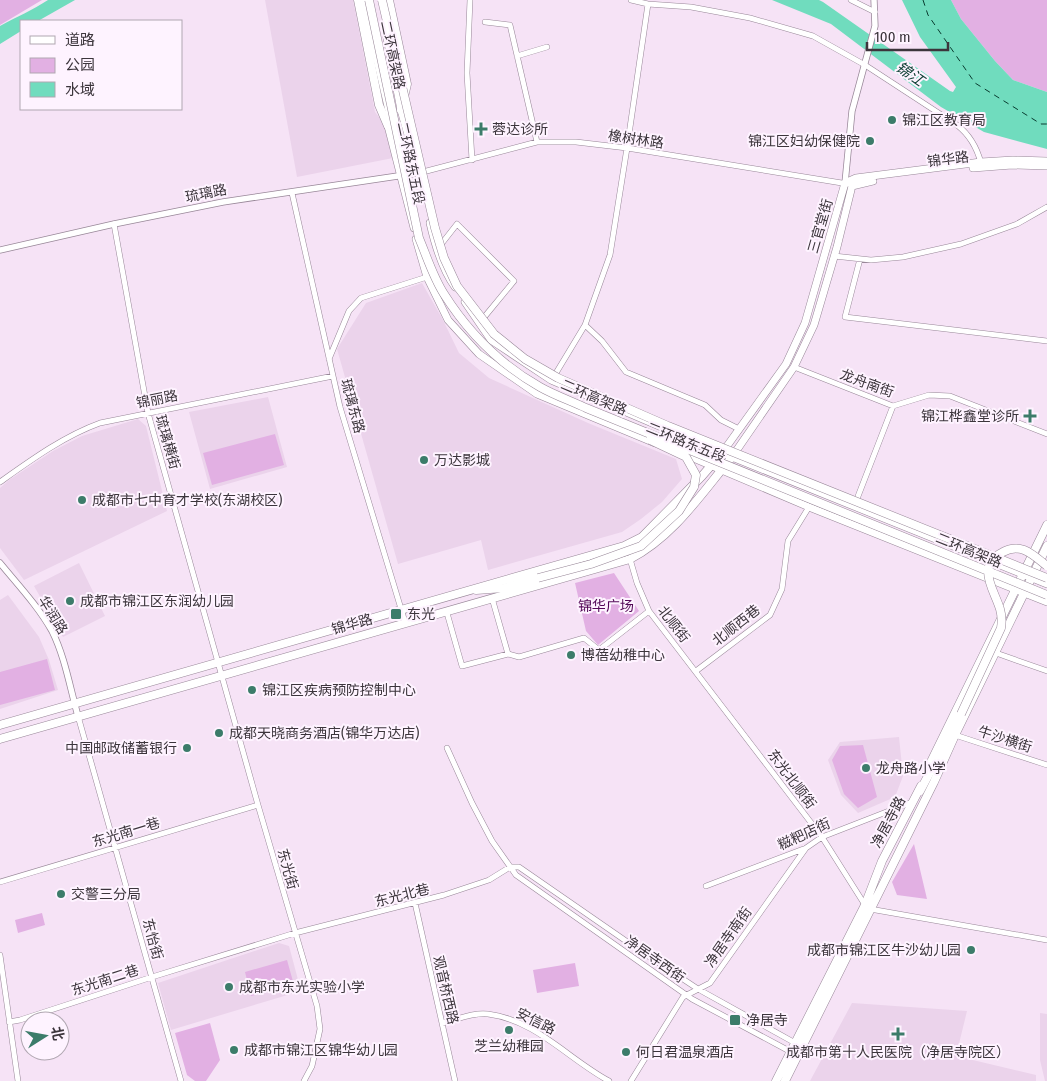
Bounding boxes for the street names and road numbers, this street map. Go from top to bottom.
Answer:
street label: 二环高架路 [377,19,408,91]
street label: 二环路东五段 [393,120,428,206]
street label: 橡树林路 [607,127,665,152]
street label: 锦华路 [926,149,970,170]
street label: 琉璃路 [184,181,228,206]
street label: 三官堂街 [805,197,836,255]
street label: 龙舟南街 [838,366,896,401]
street label: 二环高架路 [558,376,629,419]
street label: 琉璃东路 [337,377,368,435]
street label: 锦丽路 [135,387,179,412]
street label: 琉璃横街 [152,413,183,471]
street label: 二环路东五段 [644,419,728,466]
street label: 二环高架路 [933,529,1004,571]
street label: 华润路 [34,593,71,638]
street label: 北顺西巷 [709,601,764,649]
street label: 北顺街 [654,603,693,646]
street label: 锦华路 [330,611,375,638]
street label: 牛沙横街 [976,723,1034,756]
street label: 东光北顺街 [764,746,819,812]
street label: 净居寺路 [868,794,909,851]
street label: 东光南一巷 [90,814,162,851]
street label: 糍粑店街 [775,815,833,854]
street label: 东光街 [274,847,301,892]
street label: 东光北巷 [373,880,431,911]
street label: 净居寺南街 [701,904,755,971]
street label: 东怡街 [139,917,166,962]
street label: 净居寺西街 [621,932,688,986]
street label: 观音桥西路 [429,954,462,1026]
street label: 东光南二巷 [69,962,141,999]
street label: 安信路 [513,1005,558,1038]

